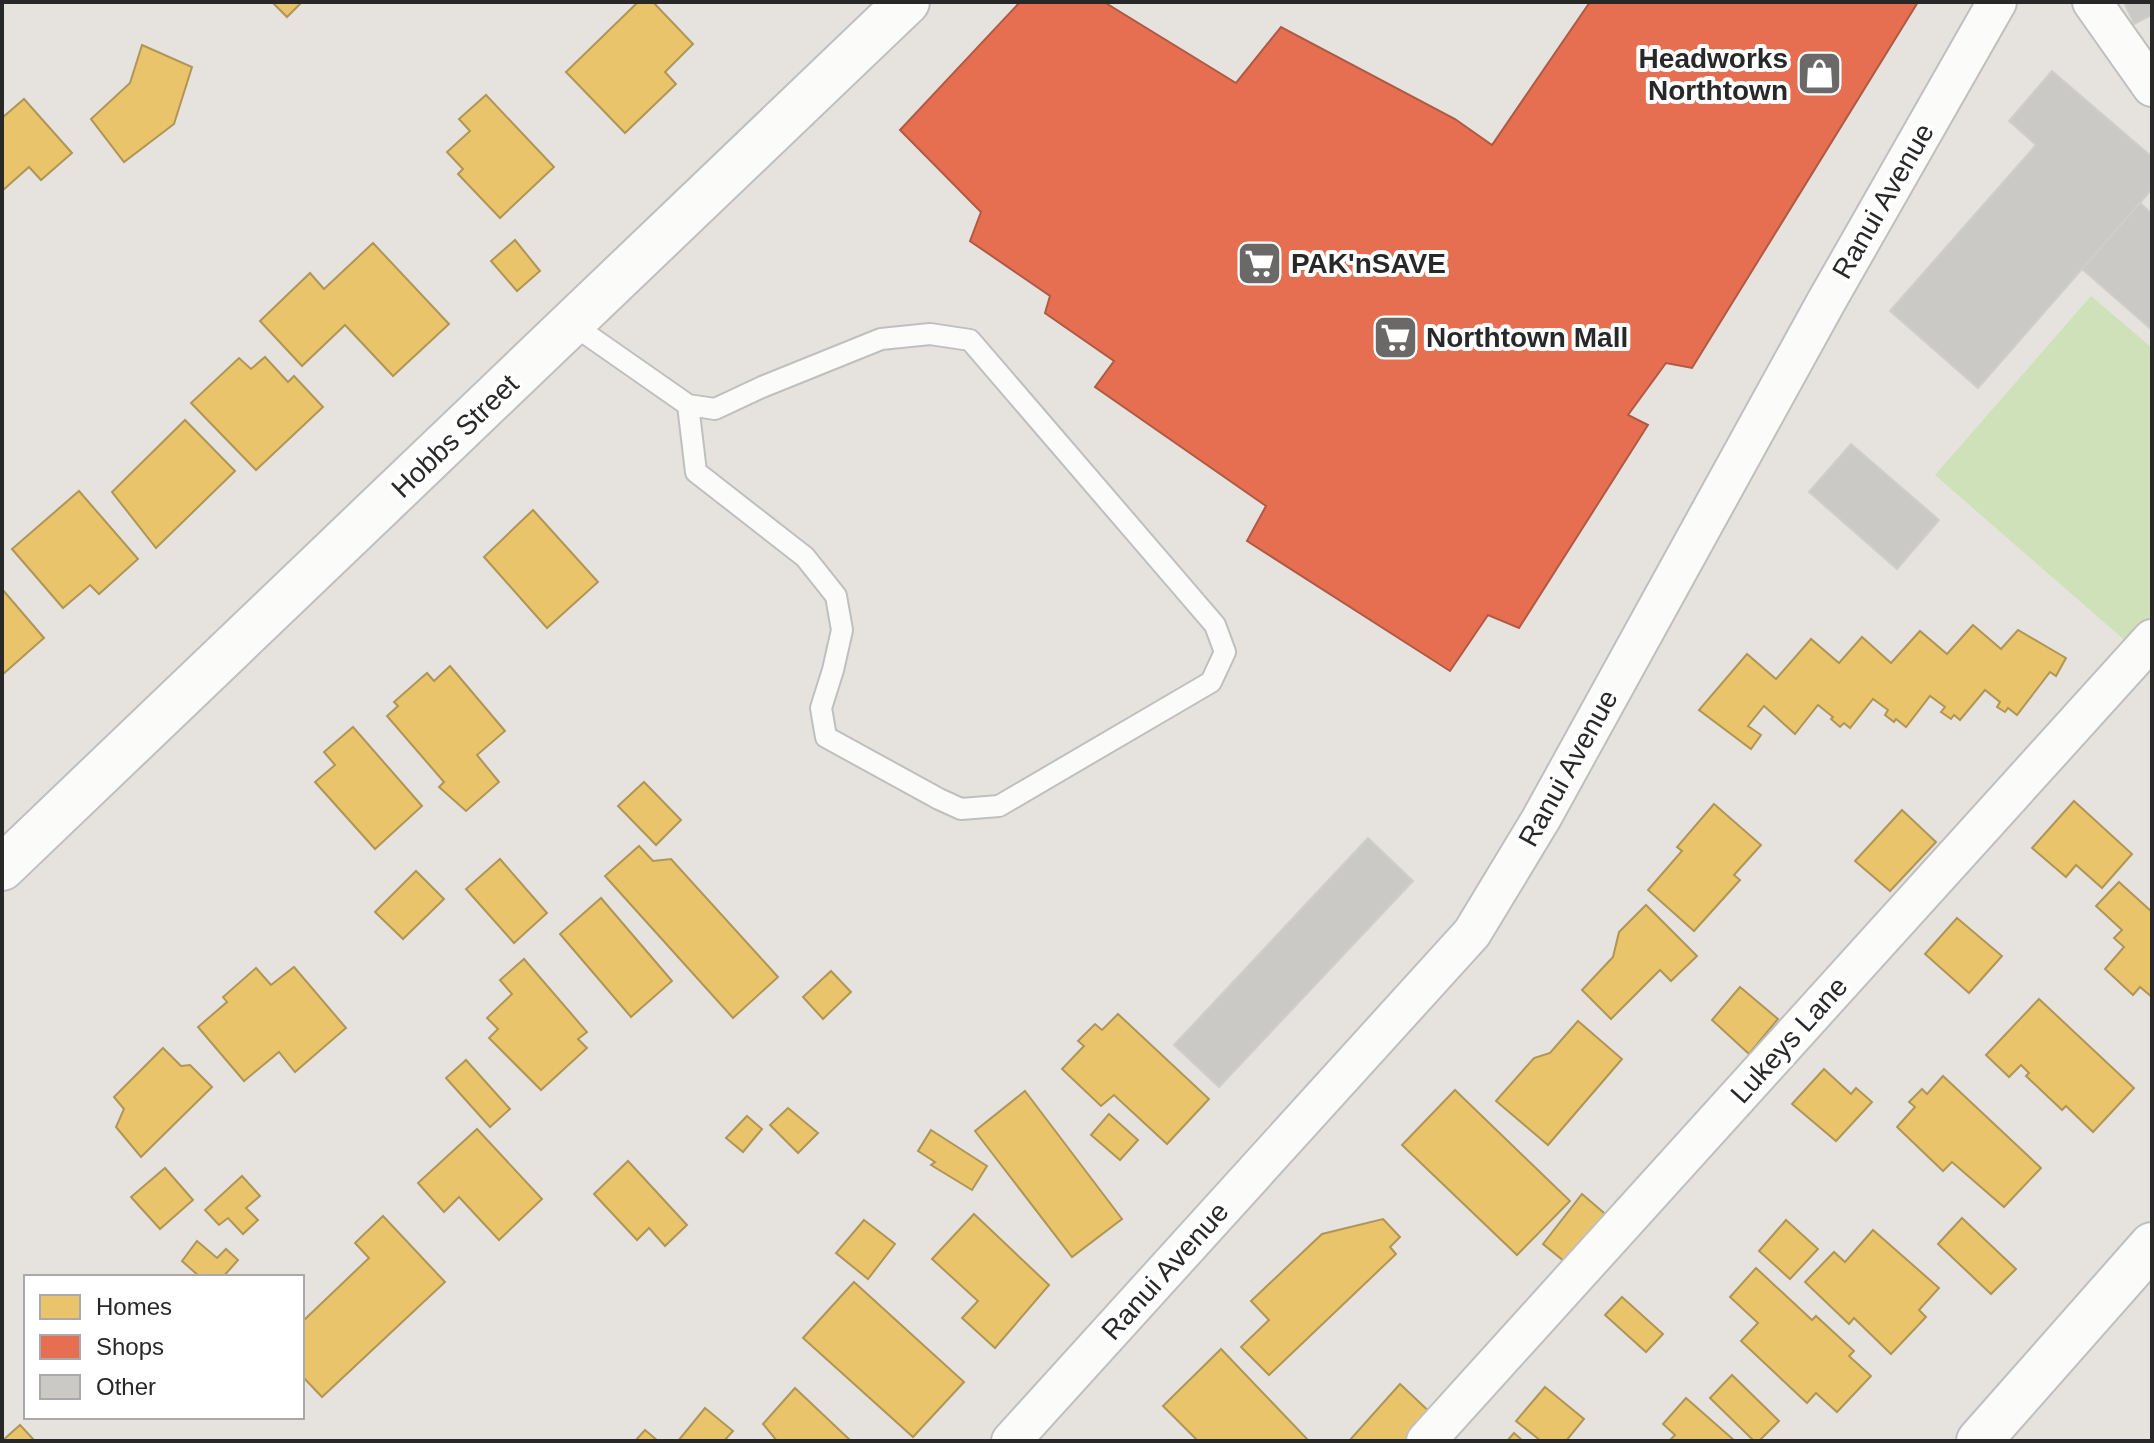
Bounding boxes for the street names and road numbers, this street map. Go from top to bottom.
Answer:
street label: Ranui Avenue [1826,118,1940,284]
street label: Hobbs Street [385,368,525,504]
street label: Ranui Avenue [1512,684,1624,852]
street label: Lukeys Lane [1724,971,1854,1109]
street label: Ranui Avenue [1095,1196,1235,1346]

